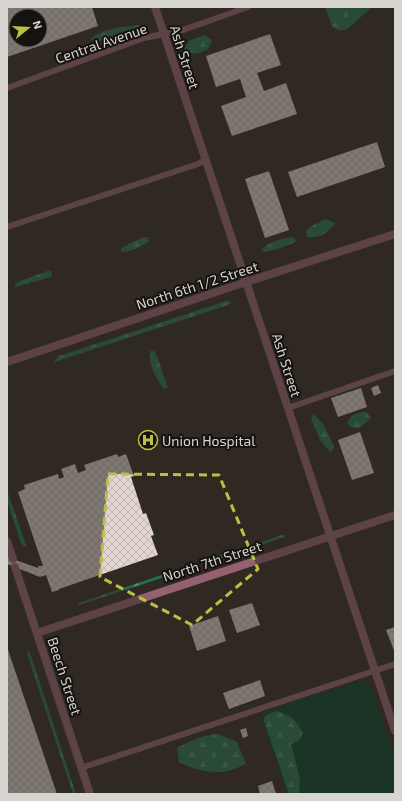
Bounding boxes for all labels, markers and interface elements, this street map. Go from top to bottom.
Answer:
north arrow [8,8,48,48]
text: N [31,19,45,31]
street label: Central Avenue [53,19,149,67]
street label: Ash Street [167,23,203,91]
street label: North 6th 1/2 Street [134,257,260,313]
street label: Ash Street [269,331,305,399]
hospital icon: Union Hospital [137,429,159,451]
place label: Union Hospital [162,432,256,449]
street label: North 7th Street [161,537,263,585]
street label: Beech Street [44,635,86,717]

